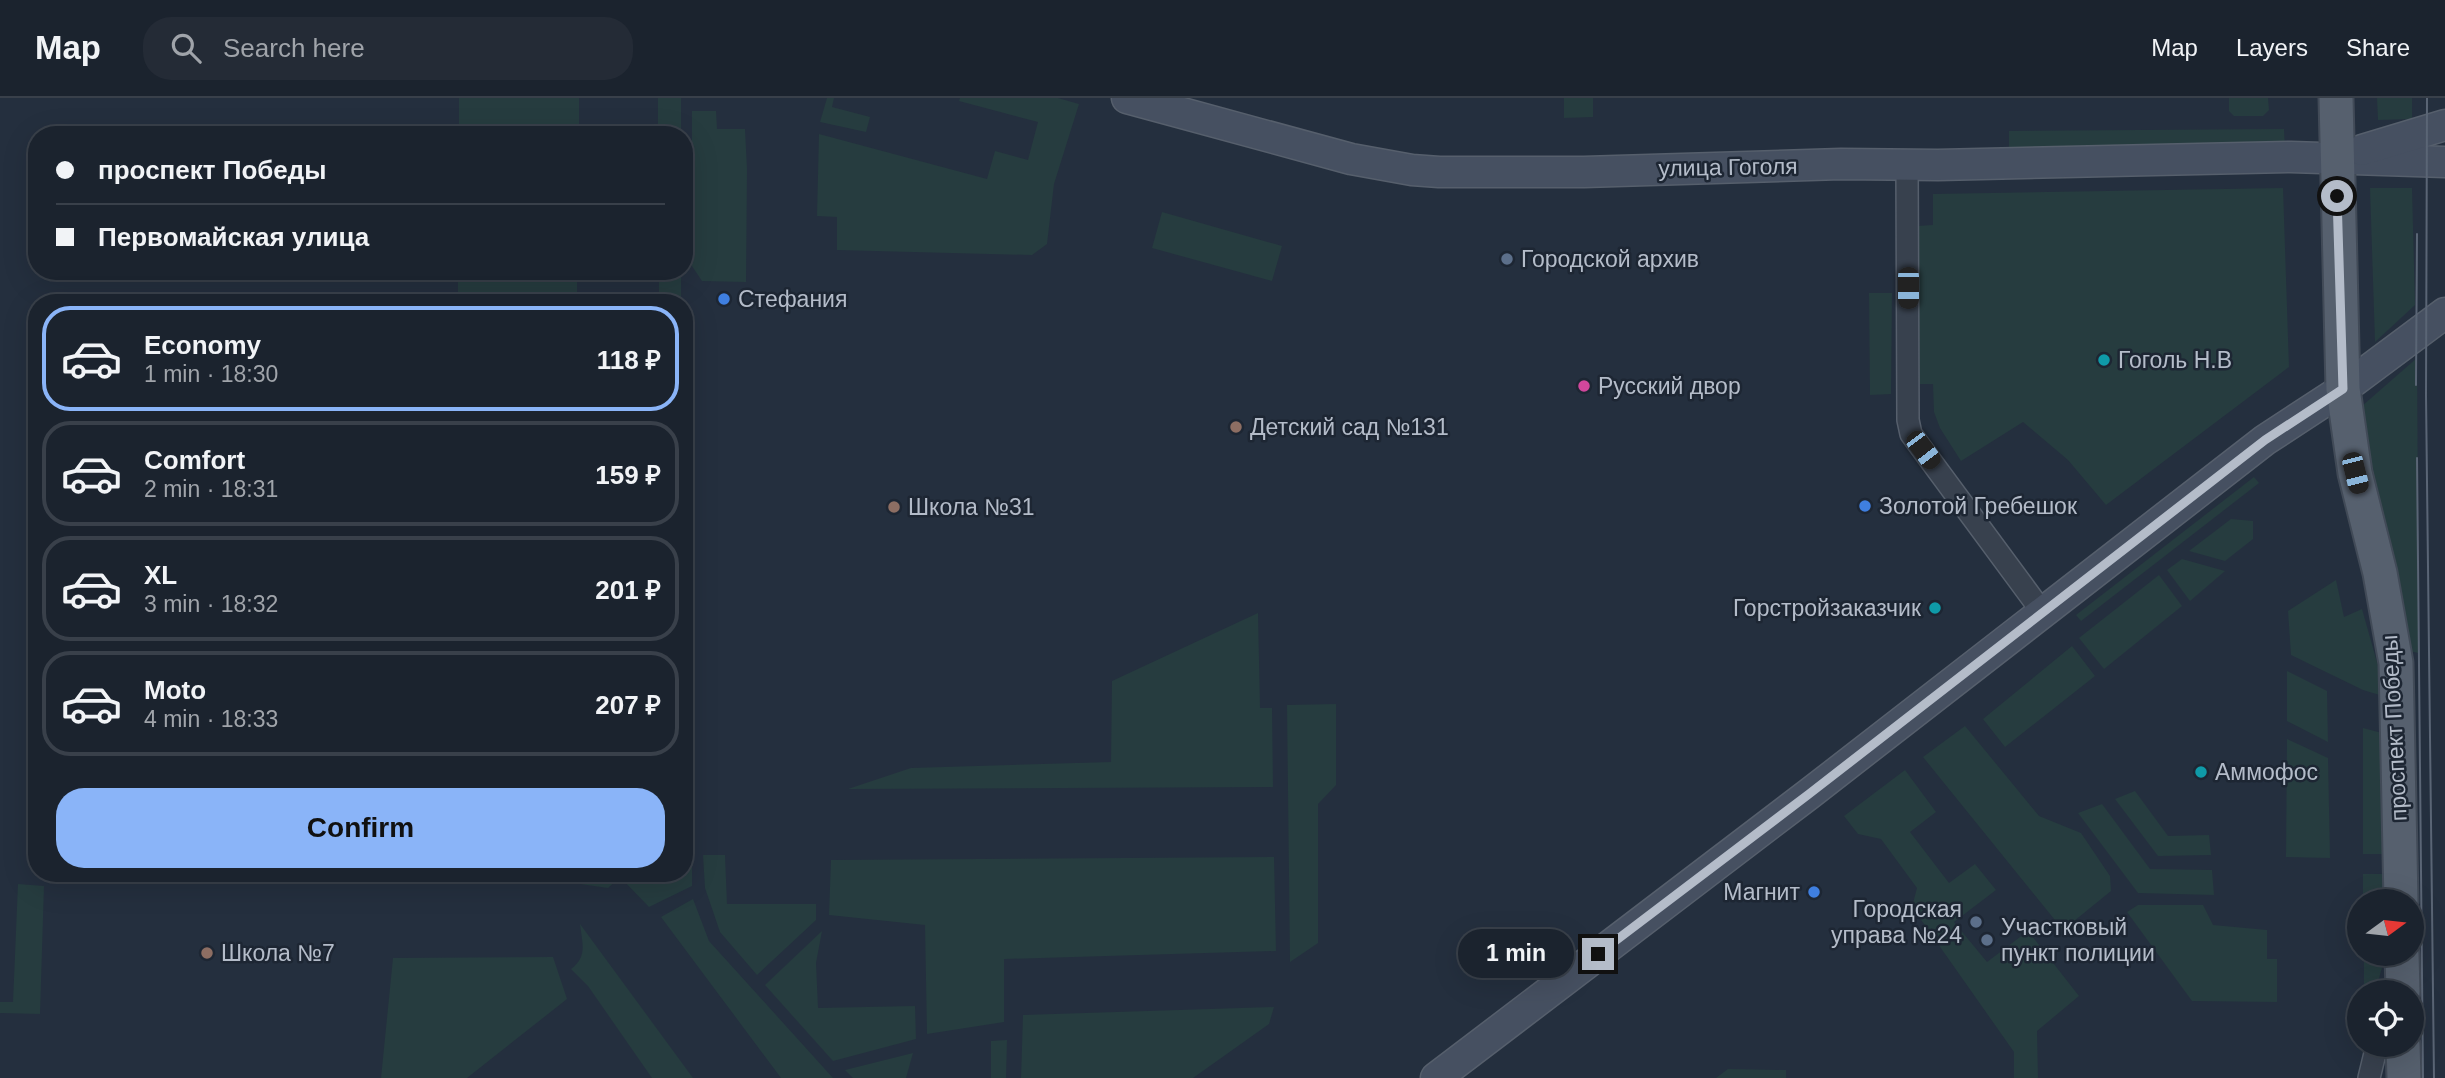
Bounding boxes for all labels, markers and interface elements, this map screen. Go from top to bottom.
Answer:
search box [143,17,633,80]
text: Map [35,29,101,66]
icon: search [167,29,205,67]
text: Search here [223,33,365,63]
text: Map [2151,34,2198,61]
text: Layers [2236,34,2308,61]
text: Share [2346,34,2410,61]
street label: улица Гоголя [1658,153,1798,181]
text: проспект Победы [98,155,327,185]
route start [2321,180,2353,212]
text: Первомайская улица [98,222,369,252]
place label: Городской архив [1521,246,1699,272]
marker: Городской архив [1499,251,1515,267]
car [1898,267,1919,309]
place label: Стефания [738,286,847,312]
marker: Стефания [716,291,732,307]
icon: car [60,327,123,390]
text: Economy [144,330,261,360]
text: 118 ₽ [597,345,661,375]
place label: Гоголь Н.В [2118,347,2232,373]
marker: Гоголь Н.В [2096,352,2112,368]
text: 1 min · 18:30 [144,361,278,387]
place label: Русский двор [1598,373,1741,399]
marker: Русский двор [1576,378,1592,394]
place label: Детский сад №131 [1250,414,1449,440]
marker: Детский сад №131 [1228,419,1244,435]
car [1902,427,1945,473]
icon: car [60,442,123,505]
text: Comfort [144,445,245,475]
car [2340,450,2371,496]
text: 159 ₽ [595,460,661,490]
text: 2 min · 18:31 [144,476,278,502]
place label: Золотой Гребешок [1879,493,2078,519]
place label: Школа №31 [908,494,1035,520]
marker: Золотой Гребешок [1857,498,1873,514]
marker: Школа №31 [886,499,902,515]
icon: car [60,557,123,620]
text: XL [144,560,177,590]
text: 201 ₽ [595,575,661,605]
text: 3 min · 18:32 [144,591,278,617]
place label: Горстройзаказчик [1733,595,1922,621]
marker: Горстройзаказчик [1927,600,1943,616]
street label: проспект Победы [2376,634,2412,822]
icon: car [60,672,123,735]
text: Moto [144,675,206,705]
text: 207 ₽ [595,690,661,720]
text: 4 min · 18:33 [144,706,278,732]
place label: Аммофос [2215,759,2318,785]
marker: Аммофос [2193,764,2209,780]
button: Confirm [56,788,665,868]
place label: Магнит [1723,879,1800,905]
marker: Магнит [1806,884,1822,900]
north arrow [2347,889,2424,966]
map controls [2347,889,2424,1057]
place label: Городская управа №24 [1831,896,1962,948]
marker: Городская управа №24 [1968,914,1984,930]
place label: Участковый пункт полиции [2001,914,2155,966]
callout: 1 min [1458,930,1574,978]
marker: Участковый пункт полиции [1979,932,1995,948]
route end [1582,938,1614,970]
place label: Школа №7 [221,940,335,966]
text: 1 min [1486,940,1546,966]
marker: Школа №7 [199,945,215,961]
button: locate [2347,980,2424,1057]

